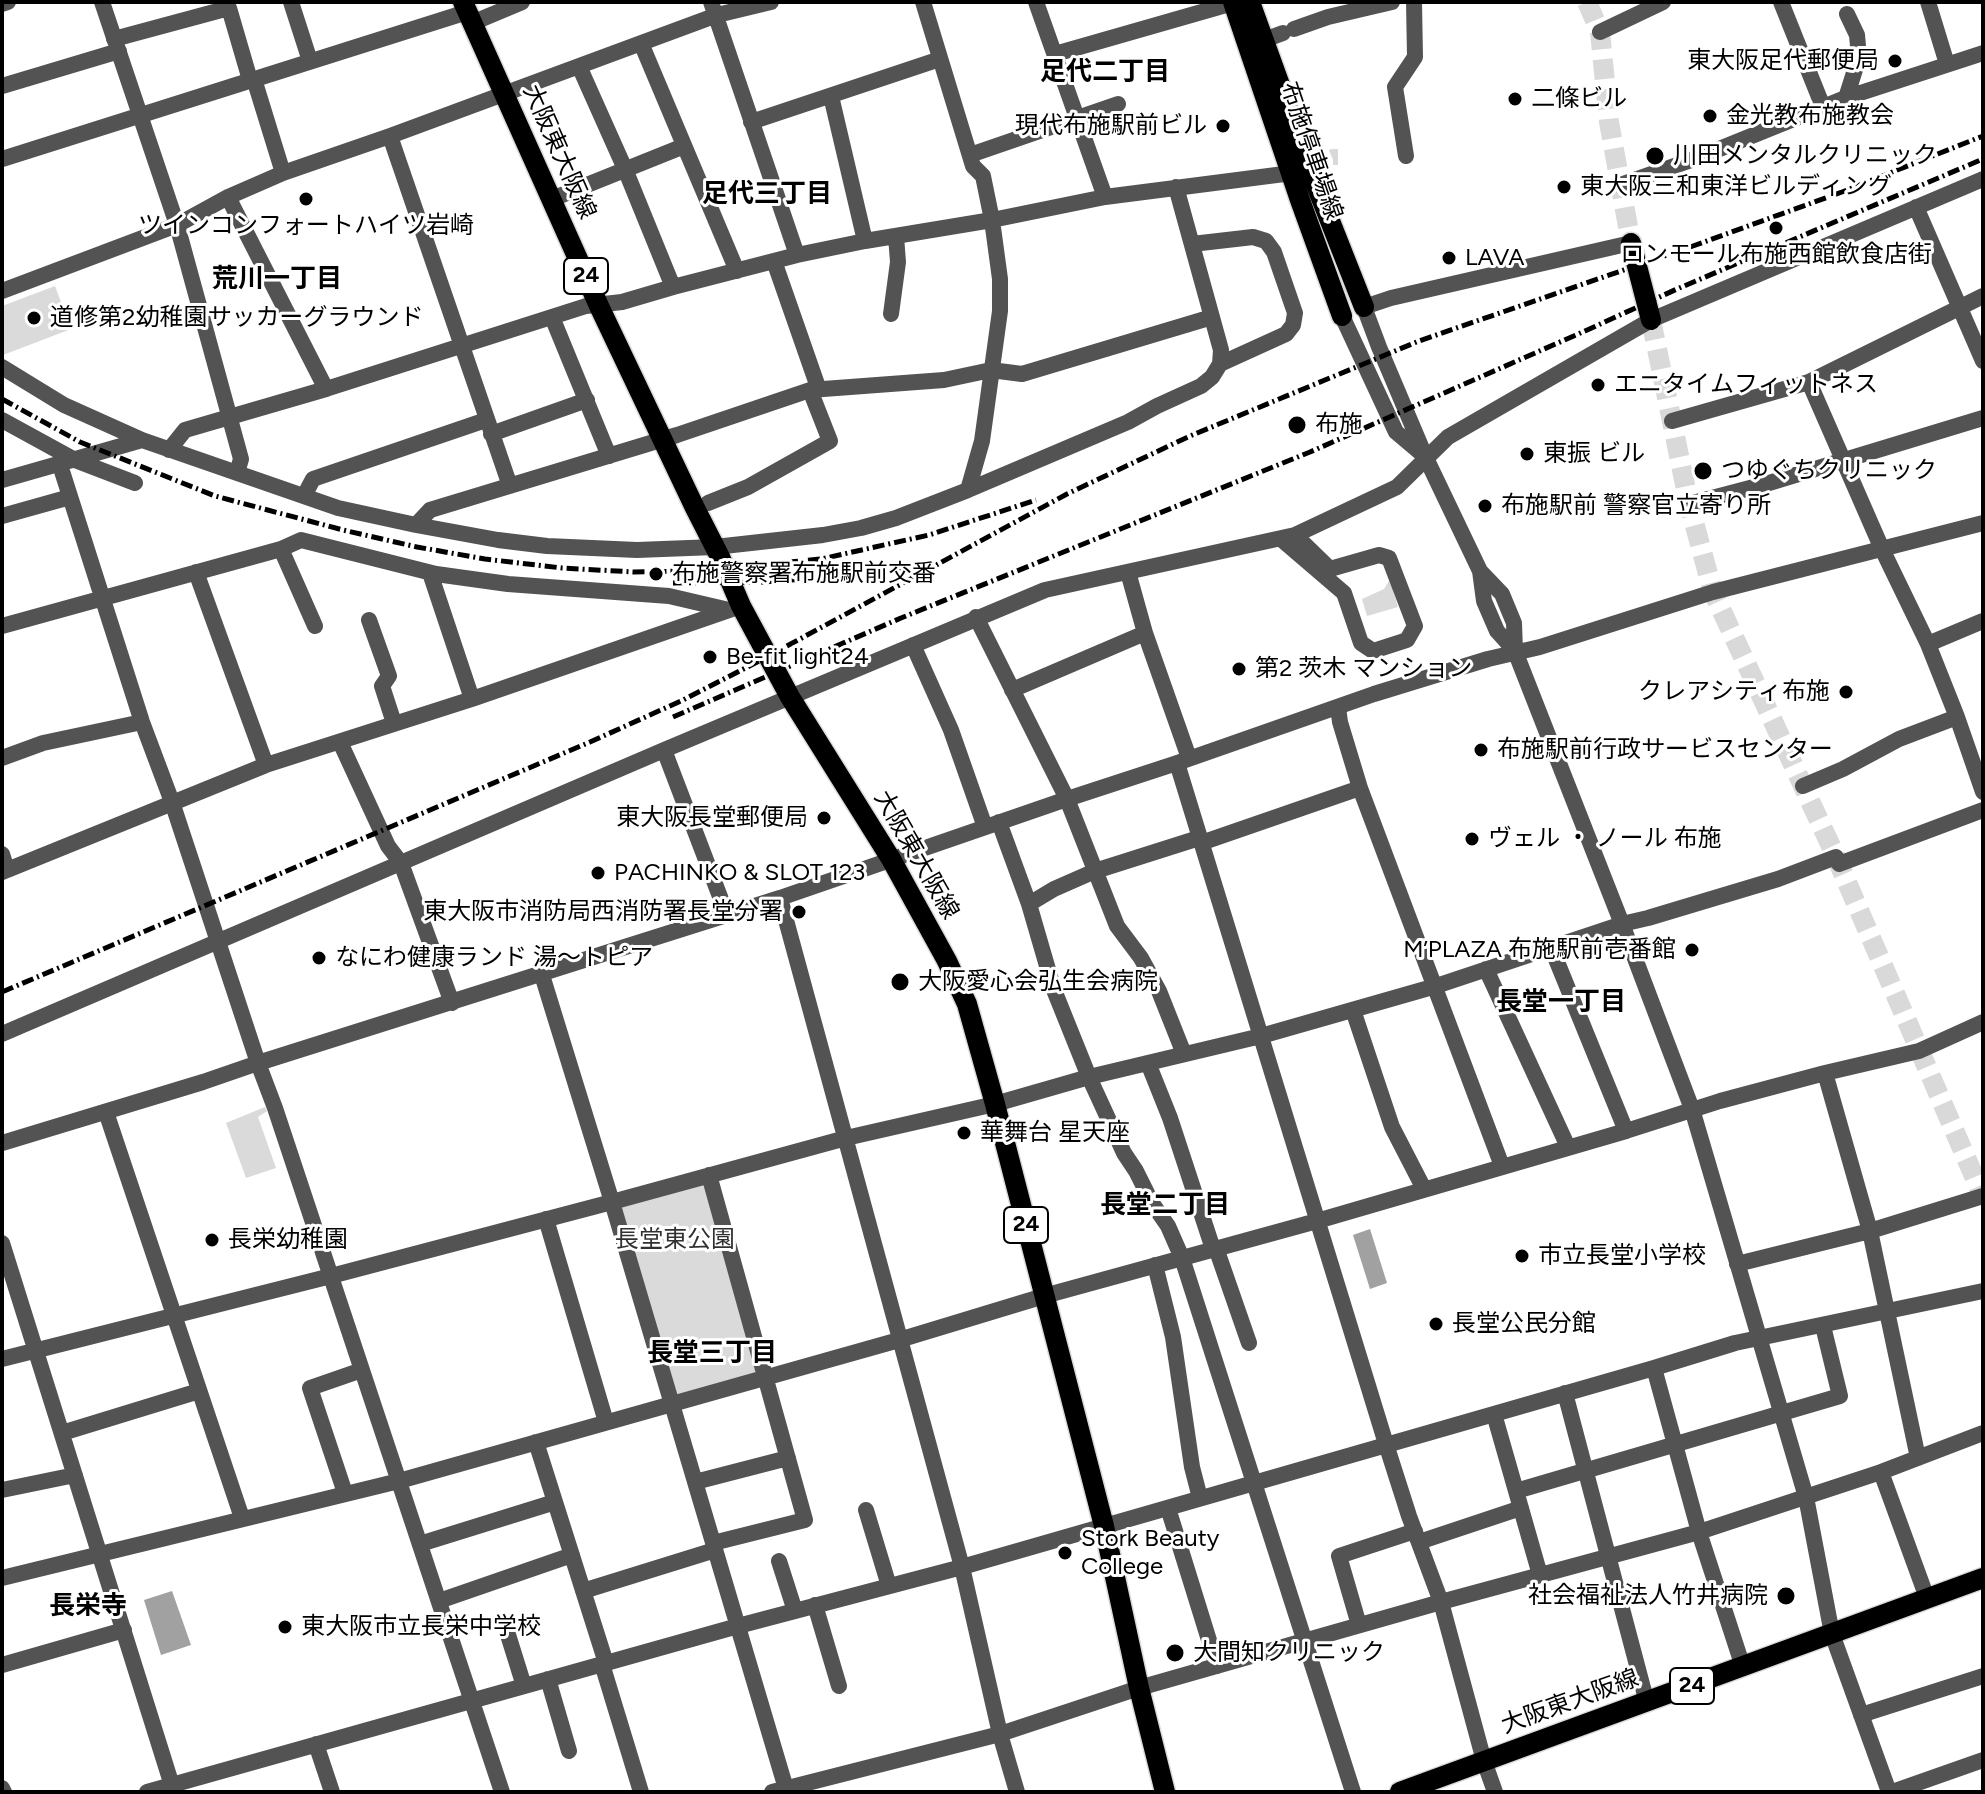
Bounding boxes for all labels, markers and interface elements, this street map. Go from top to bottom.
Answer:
place label: 東大阪足代郵便局 [1687,47,1879,75]
marker: 東大阪足代郵便局 [1886,52,1904,70]
district label: 足代二丁目 [1040,56,1170,88]
street label: 布施停車場線 [1274,78,1348,224]
street label: 大阪東大阪線 [517,80,601,224]
place label: 二條ビル [1531,85,1627,113]
marker: 二條ビル [1506,90,1524,108]
place label: 金光教布施教会 [1726,102,1894,130]
marker: 金光教布施教会 [1701,107,1719,125]
place label: 現代布施駅前ビル [1015,112,1207,140]
marker: 現代布施駅前ビル [1214,117,1232,135]
place label: 川田メンタルクリニック [1673,142,1937,170]
marker: 川田メンタルクリニック [1644,145,1666,167]
place label: 東大阪三和東洋ビルディング [1580,173,1892,201]
district label: 足代三丁目 [702,178,832,210]
marker: 東大阪三和東洋ビルディング [1555,178,1573,196]
marker: ツインコンフォートハイツ岩崎 [297,190,315,208]
place label: ツインコンフォートハイツ岩崎 [138,212,474,240]
marker: ロンモール布施西館飲食店街 [1767,219,1785,237]
place label: ロンモール布施西館飲食店街 [1620,241,1932,269]
place label: LAVA [1465,244,1525,272]
marker: LAVA [1440,249,1458,267]
road number: 24 [564,258,608,294]
district label: 荒川一丁目 [212,263,342,295]
place label: 道修第2幼稚園サッカーグラウンド [50,304,423,332]
marker: 道修第2幼稚園サッカーグラウンド [25,309,43,327]
place label: エニタイムフィットネス [1614,371,1878,399]
marker: エニタイムフィットネス [1589,376,1607,394]
place label: 布施 [1315,411,1363,439]
marker: 布施 [1286,414,1308,436]
place label: 東振 ビル [1543,440,1645,468]
marker: 東振 ビル [1518,445,1536,463]
place label: つゆぐちクリニック [1721,457,1937,485]
marker: つゆぐちクリニック [1692,460,1714,482]
place label: 布施駅前 警察官立寄り所 [1501,492,1771,520]
marker: 布施駅前 警察官立寄り所 [1476,497,1494,515]
place label: 布施警察署布施駅前交番 [672,560,936,588]
marker: 布施警察署布施駅前交番 [647,565,665,583]
place label: Be-fit light24 [726,643,869,671]
marker: Be-fit light24 [701,648,719,666]
place label: 第2 茨木 マンション [1255,655,1472,683]
marker: 第2 茨木 マンション [1230,660,1248,678]
place label: クレアシティ布施 [1638,678,1830,706]
marker: クレアシティ布施 [1837,683,1855,701]
place label: 布施駅前行政サービスセンター [1497,736,1833,764]
marker: 布施駅前行政サービスセンター [1472,741,1490,759]
street label: 大阪東大阪線 [868,785,964,925]
place label: 東大阪長堂郵便局 [616,804,808,832]
marker: 東大阪長堂郵便局 [815,809,833,827]
place label: ヴェル ・ ノール 布施 [1488,825,1722,853]
marker: ヴェル ・ ノール 布施 [1463,830,1481,848]
place label: PACHINKO & SLOT 123 [614,859,865,887]
marker: PACHINKO & SLOT 123 [589,864,607,882]
place label: 東大阪市消防局西消防署長堂分署 [423,898,783,926]
marker: 東大阪市消防局西消防署長堂分署 [790,903,808,921]
place label: M’PLAZA 布施駅前壱番館 [1403,936,1676,964]
marker: M’PLAZA 布施駅前壱番館 [1683,941,1701,959]
place label: なにわ健康ランド 湯～トピア [335,944,653,972]
marker: なにわ健康ランド 湯～トピア [310,949,328,967]
place label: 大阪愛心会弘生会病院 [918,968,1158,996]
marker: 大阪愛心会弘生会病院 [889,971,911,993]
district label: 長堂一丁目 [1496,986,1626,1018]
place label: 華舞台 星天座 [980,1119,1130,1147]
marker: 華舞台 星天座 [955,1124,973,1142]
district label: 長堂二丁目 [1100,1189,1230,1221]
road number: 24 [1004,1207,1048,1243]
place label: 長栄幼稚園 [228,1226,348,1254]
park label: 長堂東公園 [615,1226,735,1254]
marker: 長栄幼稚園 [203,1231,221,1249]
place label: 市立長堂小学校 [1538,1242,1706,1270]
marker: 市立長堂小学校 [1513,1247,1531,1265]
place label: 長堂公民分館 [1452,1310,1596,1338]
marker: 長堂公民分館 [1427,1315,1445,1333]
district label: 長堂三丁目 [647,1337,777,1369]
place label: Stork Beauty College [1081,1525,1219,1581]
marker: Stork Beauty College [1056,1544,1074,1562]
place label: 社会福祉法人竹井病院 [1528,1582,1768,1610]
marker: 社会福祉法人竹井病院 [1775,1585,1797,1607]
district label: 長栄寺 [49,1590,127,1622]
place label: 東大阪市立長栄中学校 [301,1613,541,1641]
marker: 東大阪市立長栄中学校 [276,1618,294,1636]
place label: 大間知クリニック [1193,1639,1385,1667]
marker: 大間知クリニック [1164,1642,1186,1664]
street label: 大阪東大阪線 [1497,1664,1643,1740]
road number: 24 [1670,1668,1714,1704]

